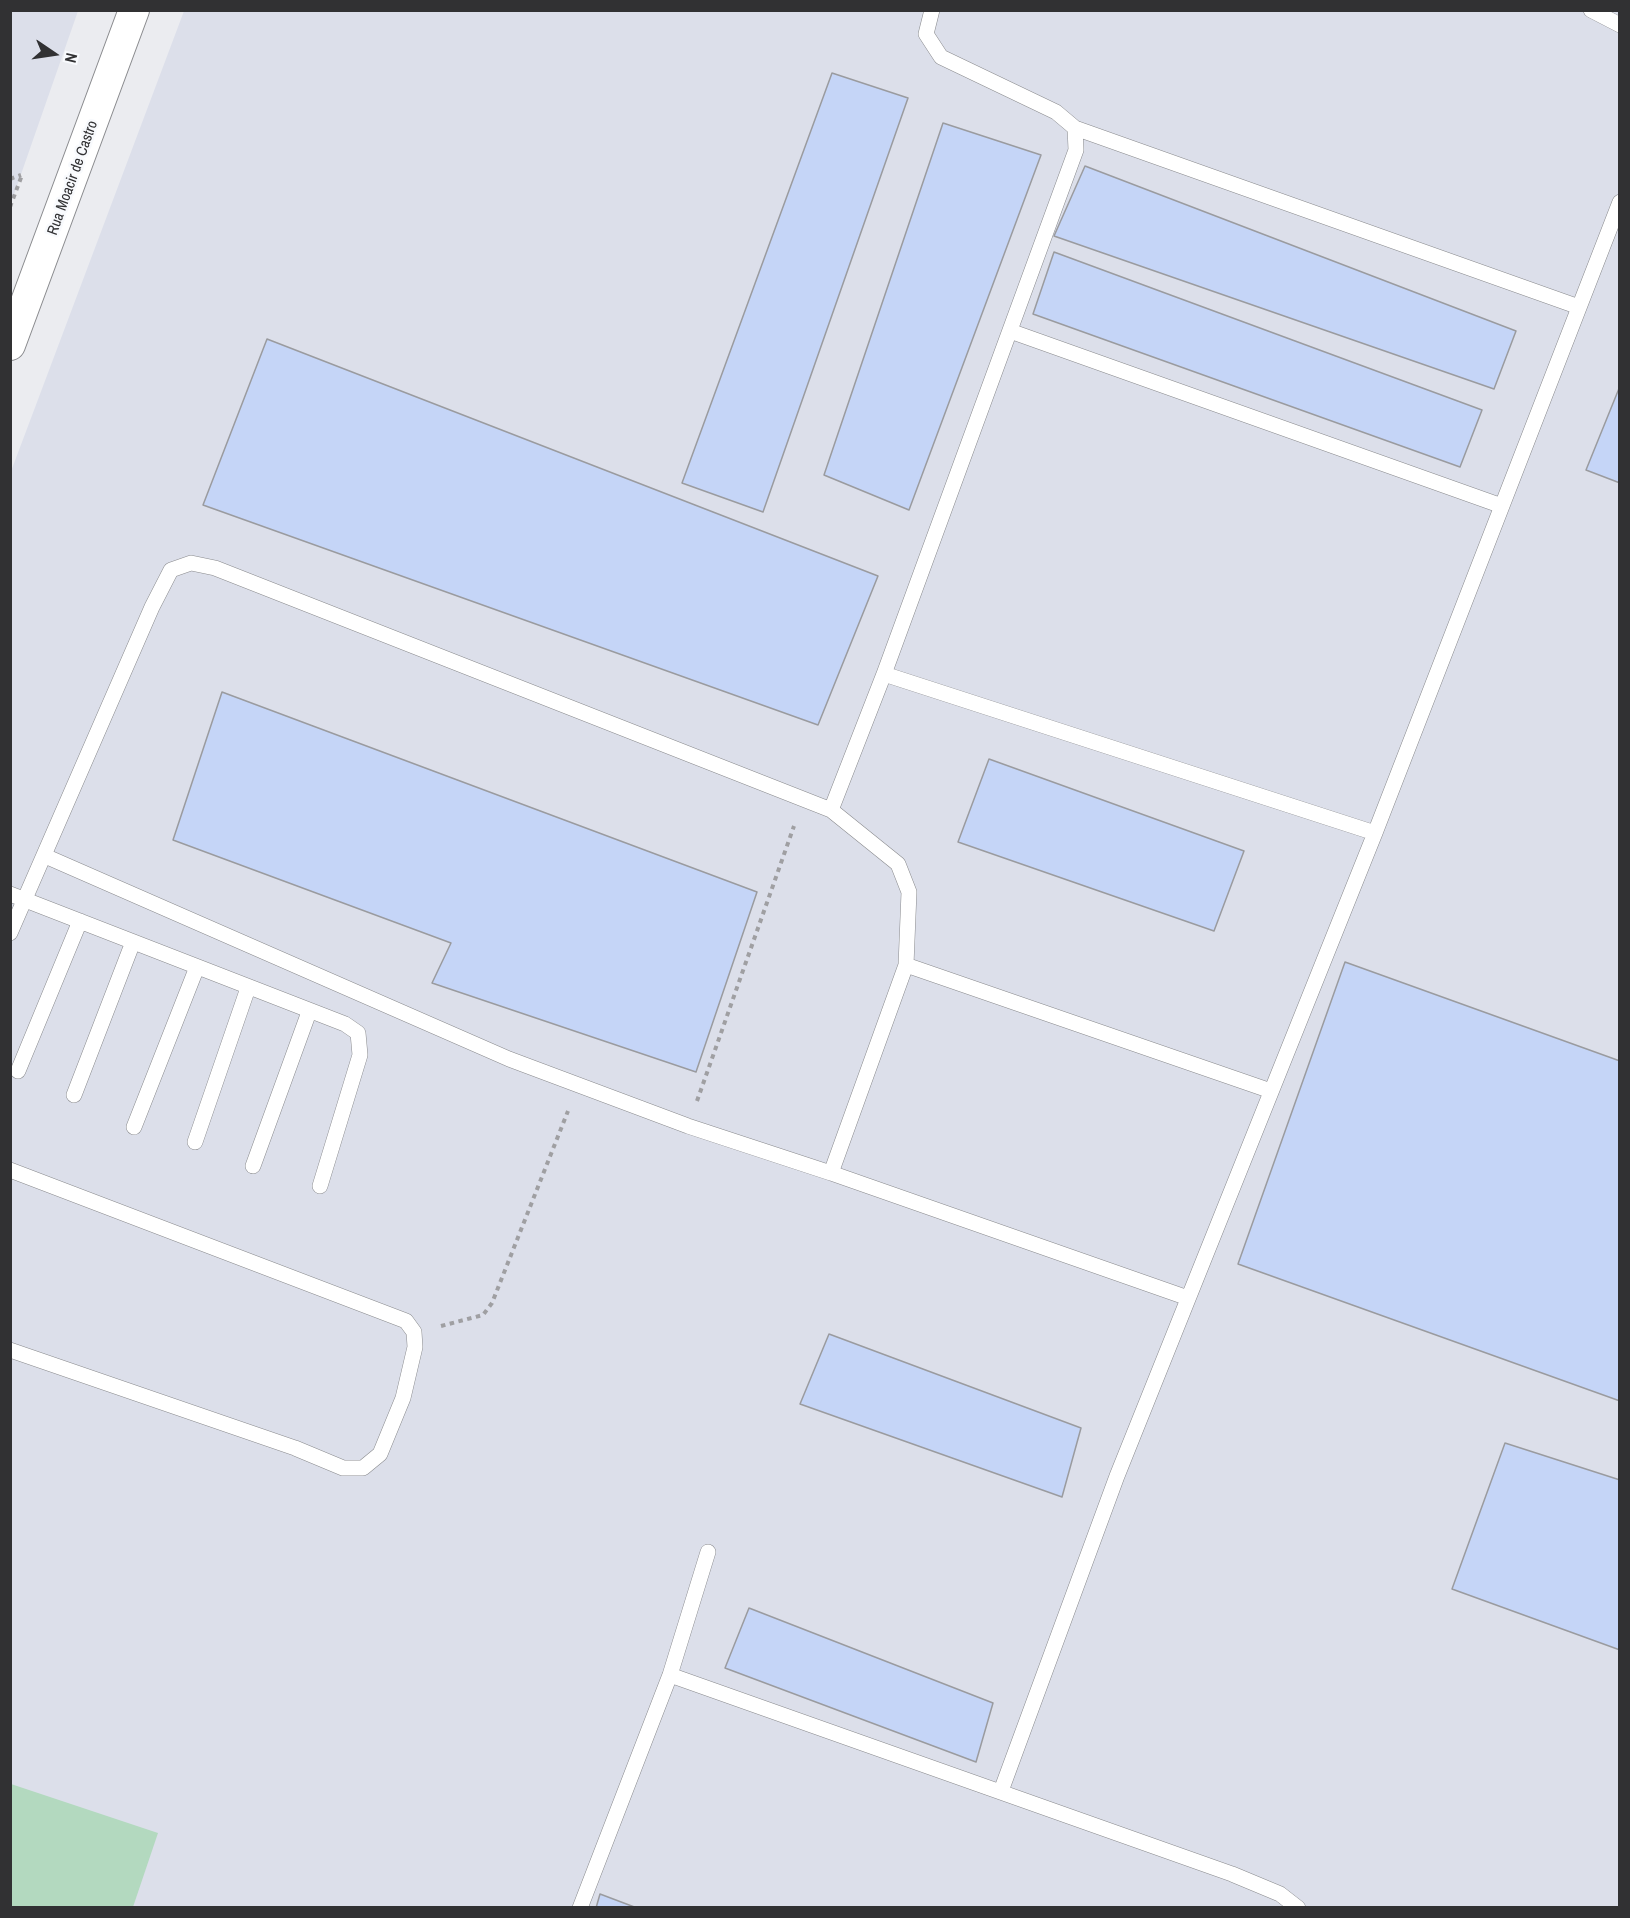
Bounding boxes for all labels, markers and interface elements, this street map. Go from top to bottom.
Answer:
north arrow [24,24,84,84]
text: N [60,51,83,65]
street label: Rua Moacir de Castro [44,118,102,238]

